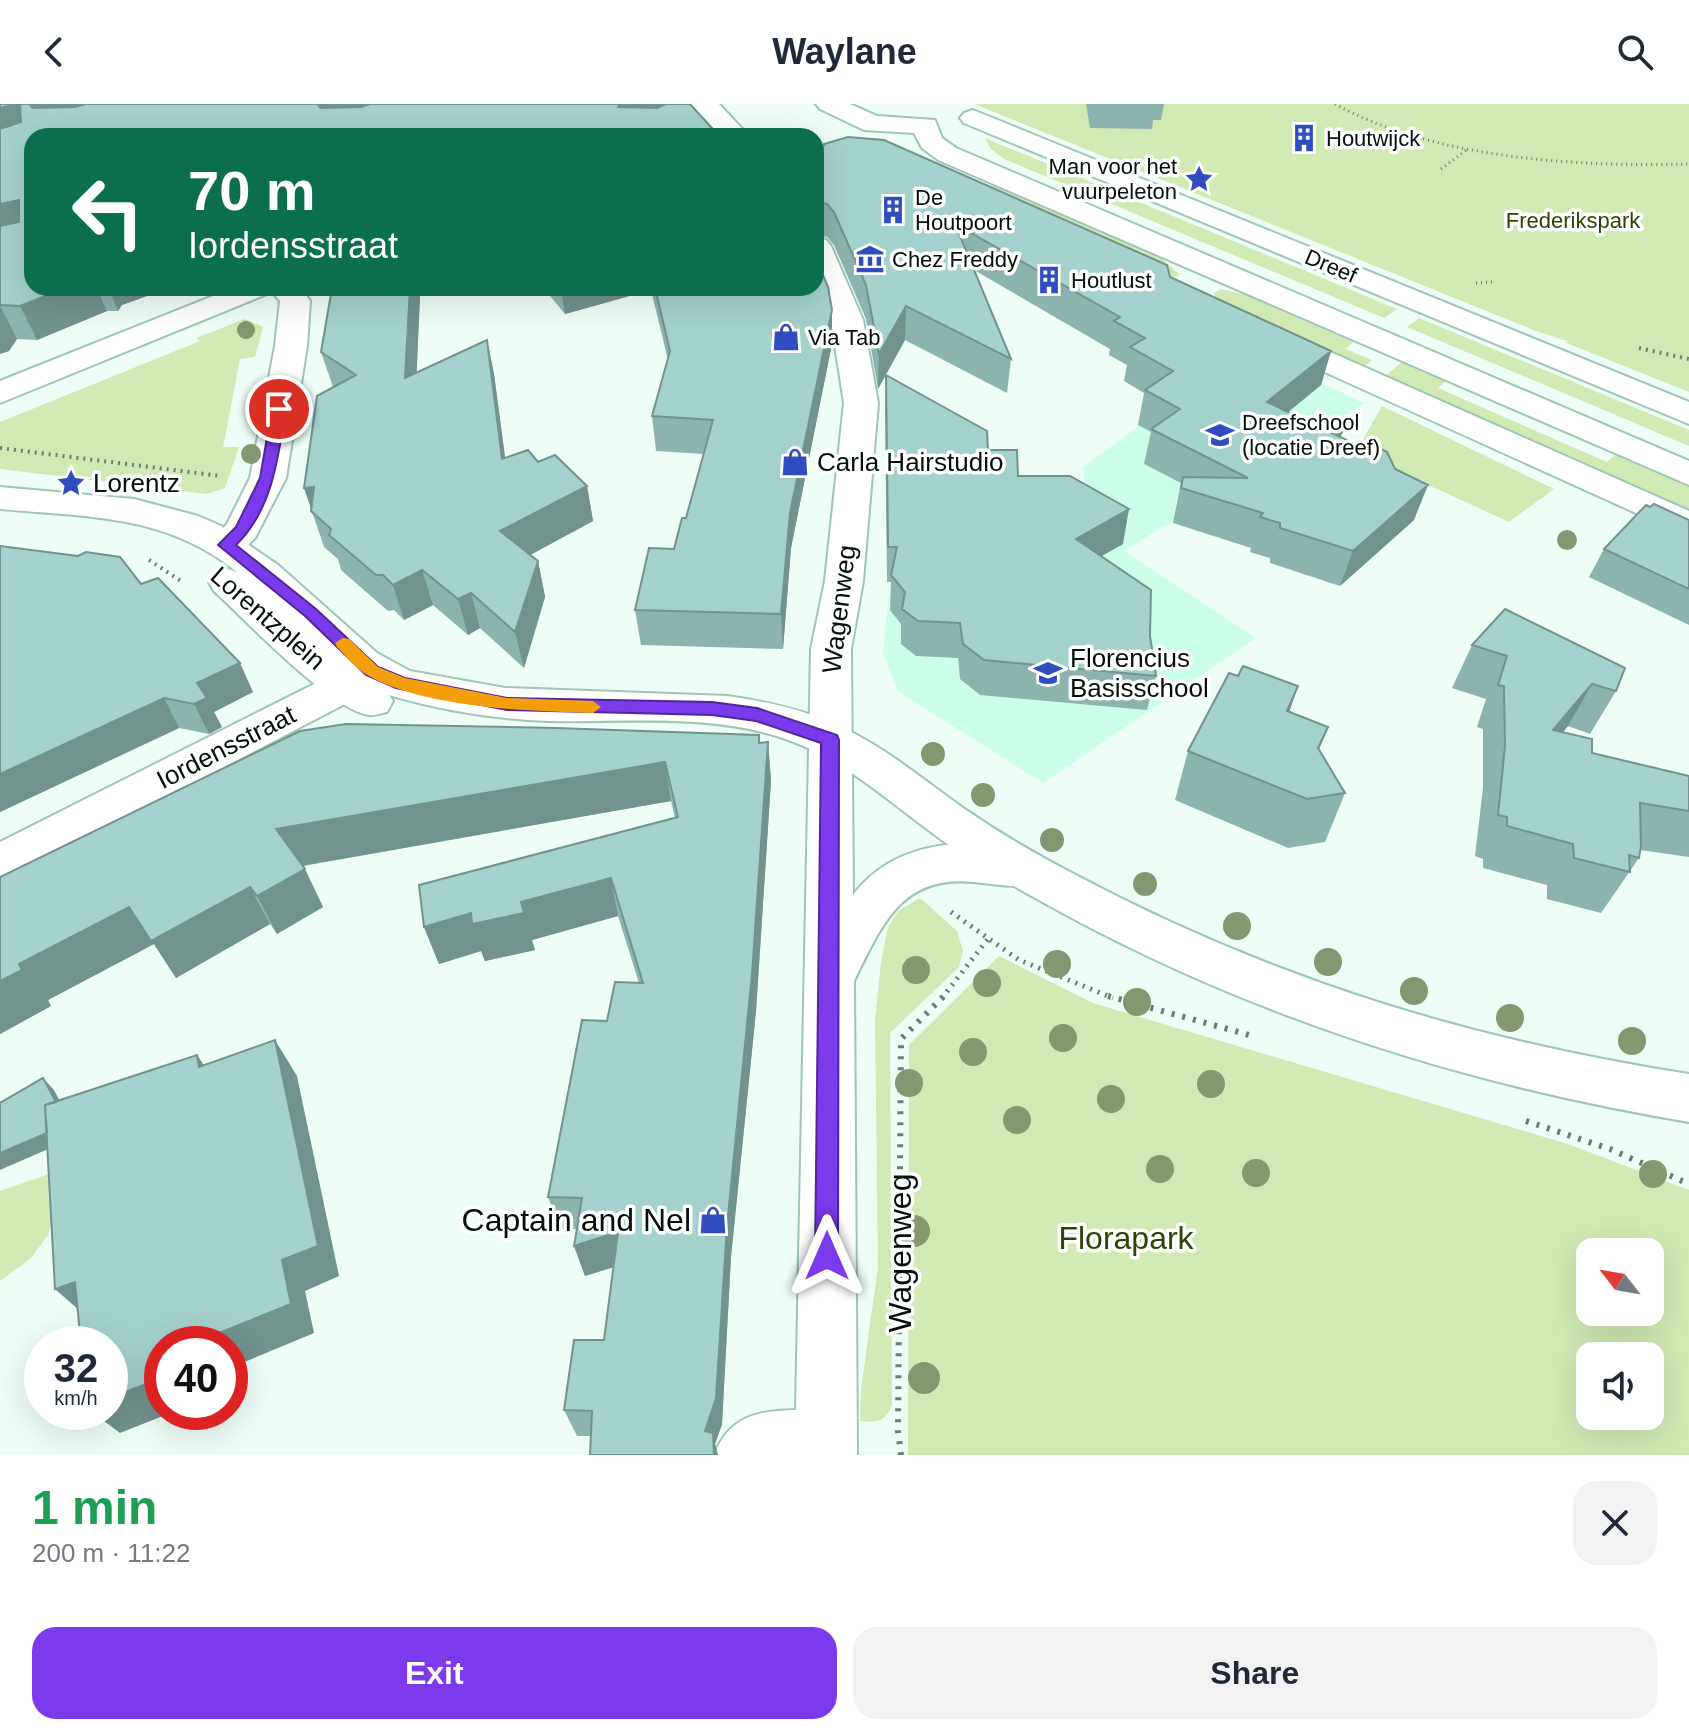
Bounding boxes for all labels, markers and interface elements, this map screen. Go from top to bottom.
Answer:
icon: back [32,30,76,74]
icon: search [1613,30,1657,74]
text: Waylane [772,31,917,72]
building icon: Houtwijck [1289,123,1319,153]
place label: Houtwijck [1326,126,1421,151]
place label: Man voor het vuurpeleton [1049,154,1177,204]
text: 70 m [188,159,316,222]
icon: left [56,160,160,264]
place icon: Man voor het vuurpeleton [1184,164,1214,194]
place label: De Houtpoort [915,185,1012,235]
building icon: De Houtpoort [878,195,908,225]
park label: Frederikspark [1506,208,1641,233]
text: Iordensstraat [188,225,398,266]
museum icon: Chez Freddy [855,244,885,274]
street label: Dreef [1301,244,1361,288]
place label: Chez Freddy [892,247,1018,272]
building icon: Houtlust [1034,265,1064,295]
place label: Houtlust [1071,268,1152,293]
shop icon: Via Tab [771,322,801,352]
place label: Via Tab [808,325,881,350]
pin [245,375,313,443]
icon: arrive [257,387,301,431]
place label: Dreefschool (locatie Dreef) [1242,410,1380,460]
school or university icon: Dreefschool (locatie Dreef) [1205,420,1235,450]
shop icon: Carla Hairstudio [780,447,810,477]
place label: Carla Hairstudio [817,447,1003,477]
place icon: Lorentz [56,468,86,498]
place label: Lorentz [93,468,180,498]
street label: Wagenweg [816,543,862,675]
street label: Lorentzplein [205,560,331,676]
place label: Florencius Basisschool [1070,643,1209,703]
school or university icon: Florencius Basisschool [1033,658,1063,688]
street label: Iordensstraat [152,699,301,795]
street label: Wagenweg [882,1174,918,1332]
place label: Captain and Nel [462,1202,691,1238]
shop icon: Captain and Nel [698,1205,728,1235]
position arrow [785,1214,869,1298]
park label: Florapark [1058,1220,1195,1256]
north arrow [1576,1238,1664,1326]
map controls [1576,1238,1664,1430]
speed limit sign: 40 [144,1326,248,1430]
button: sound [1576,1342,1664,1430]
text: 32 [54,1346,98,1390]
text: km/h [54,1387,98,1409]
text: 1 min [32,1481,157,1534]
button: close [1573,1481,1657,1565]
text: 200 m · 11:22 [32,1538,191,1568]
button: Exit [32,1627,837,1719]
button: Share [853,1627,1657,1719]

